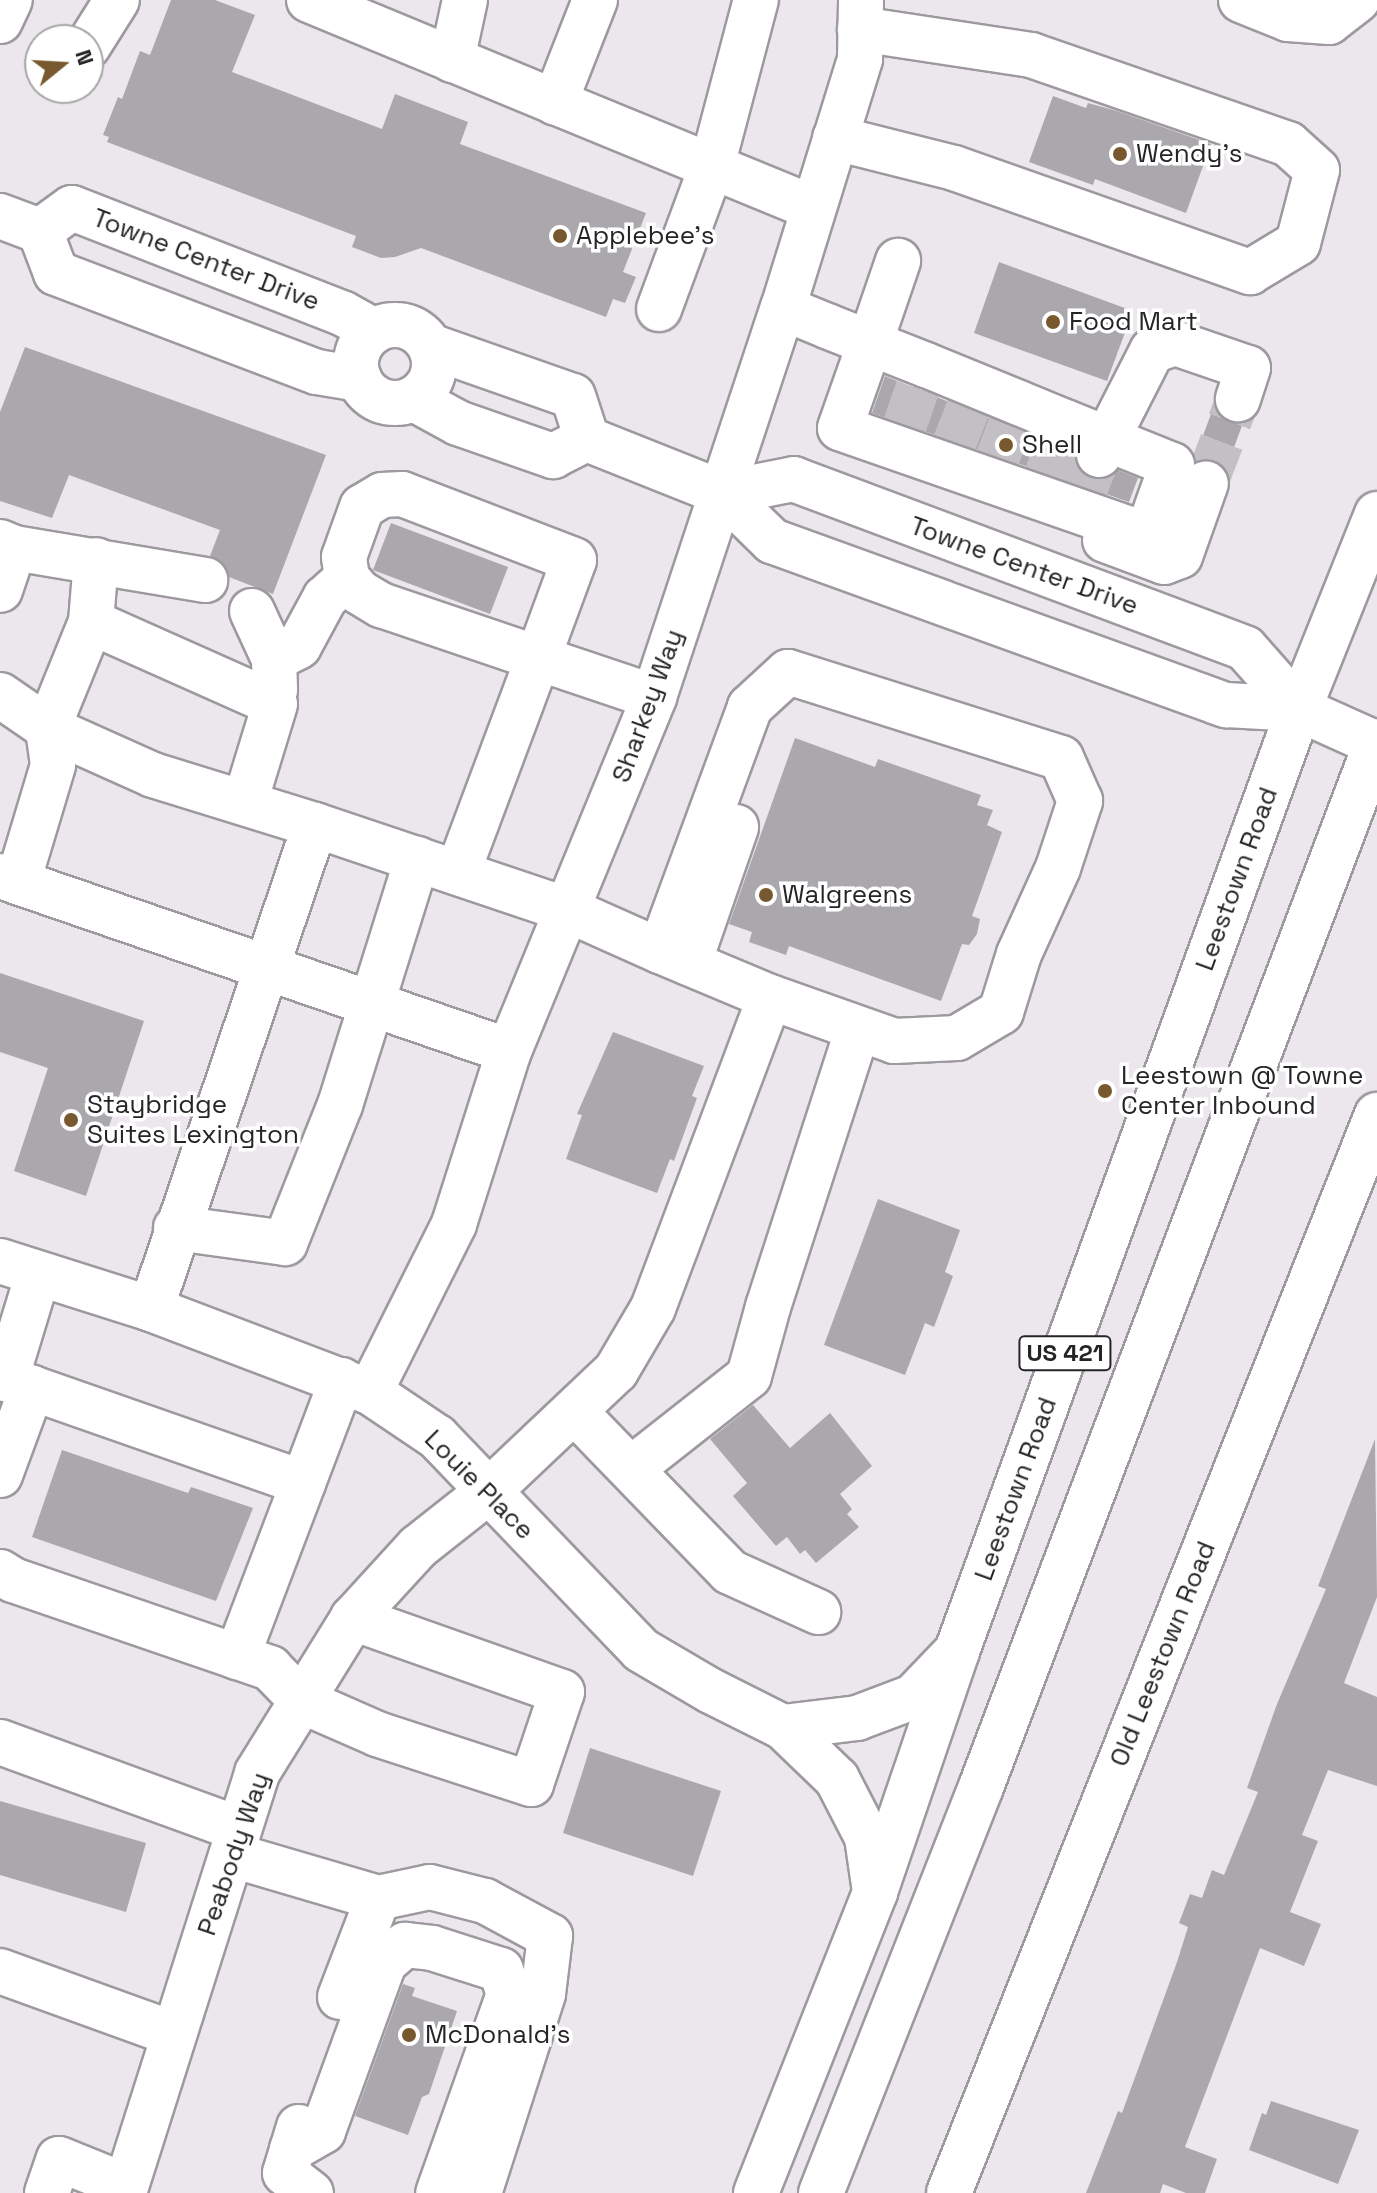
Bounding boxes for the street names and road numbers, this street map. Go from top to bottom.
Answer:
street label: Towne Center Drive [88,202,324,318]
street label: Towne Center Drive [906,510,1142,622]
street label: Sharkey Way [606,625,690,787]
street label: Leestown Road [1189,783,1285,975]
road number: US 421 [1017,1333,1113,1373]
street label: Leestown Road [968,1393,1064,1585]
street label: Louie Place [418,1424,540,1546]
street label: Old Leestown Road [1104,1537,1222,1771]
street label: Peabody Way [191,1768,277,1940]

